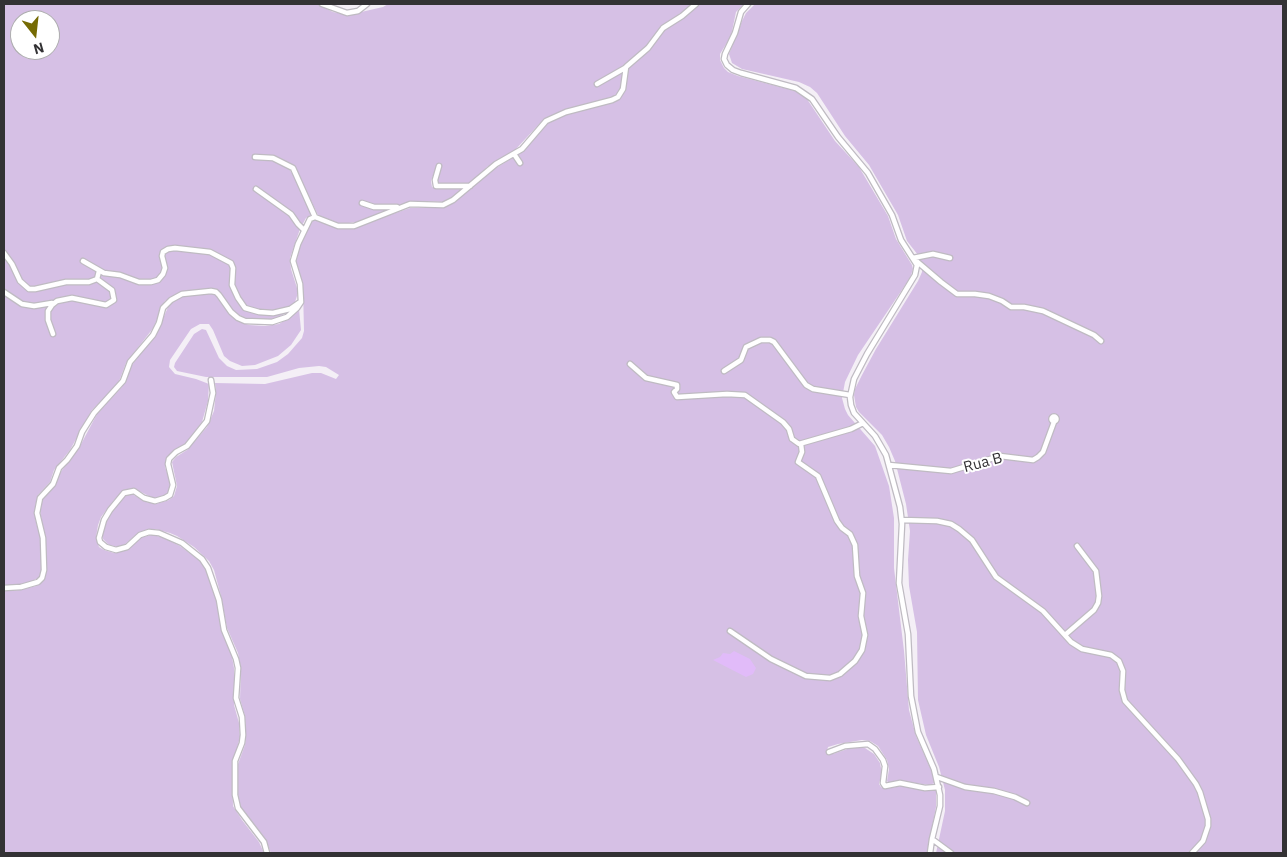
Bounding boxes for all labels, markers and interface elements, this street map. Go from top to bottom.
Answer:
north arrow [10,10,60,60]
text: N [32,38,46,59]
street label: Rua B [962,449,1004,477]

